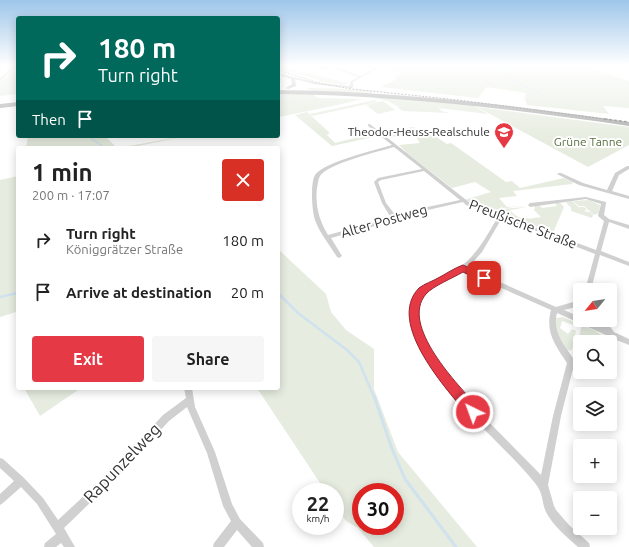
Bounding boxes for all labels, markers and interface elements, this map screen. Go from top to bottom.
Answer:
icon: right [32,32,84,84]
text: 180 m [98,32,176,63]
text: Turn right [98,65,178,85]
icon: arrive [74,108,96,130]
text: Then [32,111,66,128]
school or university icon: Theodor-Heuss-Realschule [493,121,515,149]
place label: Theodor-Heuss-Realschule [348,125,490,138]
park label: Grüne Tanne [554,135,622,148]
text: 1 min [32,159,93,186]
button: close [222,159,264,201]
text: 200 m · 17:07 [32,188,110,202]
street label: Preußische Straße [467,196,579,252]
street label: Alter Postweg [339,201,429,241]
text: Turn right [66,225,136,242]
icon: right [32,229,54,251]
text: 180 m [222,232,264,249]
text: Königgrätzer Straße [66,242,183,256]
pin [467,261,501,295]
icon: arrive [473,267,495,289]
icon: arrive [32,281,54,303]
north arrow [573,283,617,327]
map controls [573,283,617,535]
text: Arrive at destination [66,284,212,301]
text: 20 m [231,284,264,301]
button: search [573,335,617,379]
button: Exit [32,336,144,382]
button: Share [152,336,264,382]
button: layers [573,387,617,431]
position arrow [452,391,494,433]
street label: Rapunzelweg [79,419,164,506]
button: + [573,439,617,483]
speed limit sign: 30 [352,483,404,535]
button: − [573,491,617,535]
text: 22 [307,492,329,515]
text: km/h [306,513,330,524]

